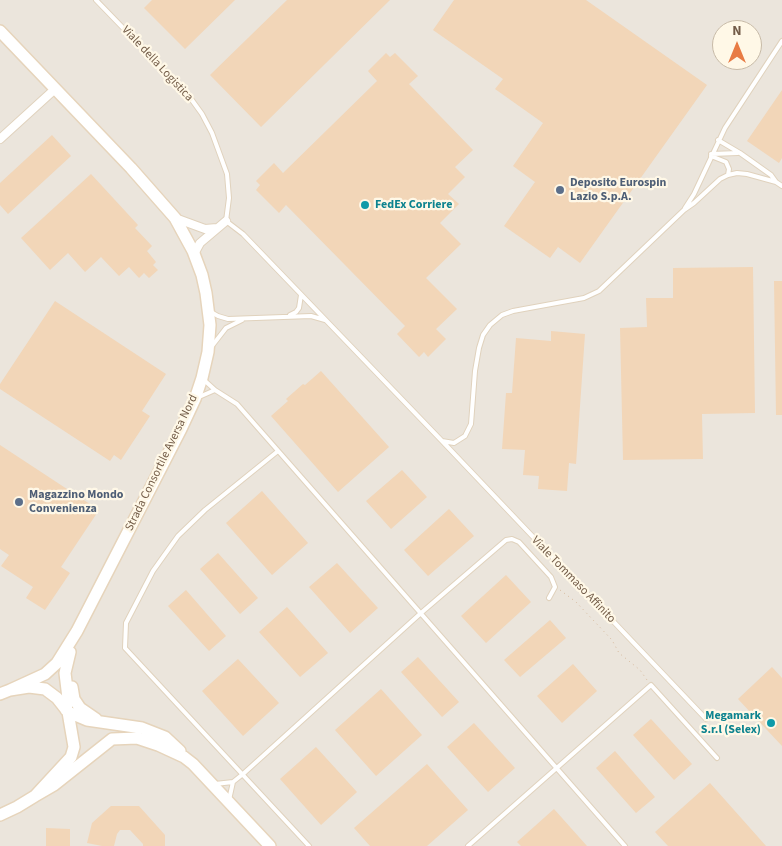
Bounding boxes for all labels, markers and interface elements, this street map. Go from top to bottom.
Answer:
north arrow [712,20,762,70]
text: N [732,21,742,41]
street label: Viale della Logistica [118,23,196,105]
place label: Deposito Eurospin Lazio S.p.A. [570,176,666,204]
marker: Deposito Eurospin Lazio S.p.A. [554,184,566,196]
place label: FedEx Corriere [375,198,452,212]
marker: FedEx Corriere [359,199,371,211]
street label: Strada Consortile Aversa Nord [123,393,201,533]
place label: Magazzino Mondo Convenienza [29,488,123,516]
marker: Magazzino Mondo Convenienza [13,496,25,508]
street label: Viale Tommaso Affinito [528,534,618,626]
place label: Megamark S.r.l (Selex) [701,709,761,737]
marker: Megamark S.r.l (Selex) [765,717,777,729]

